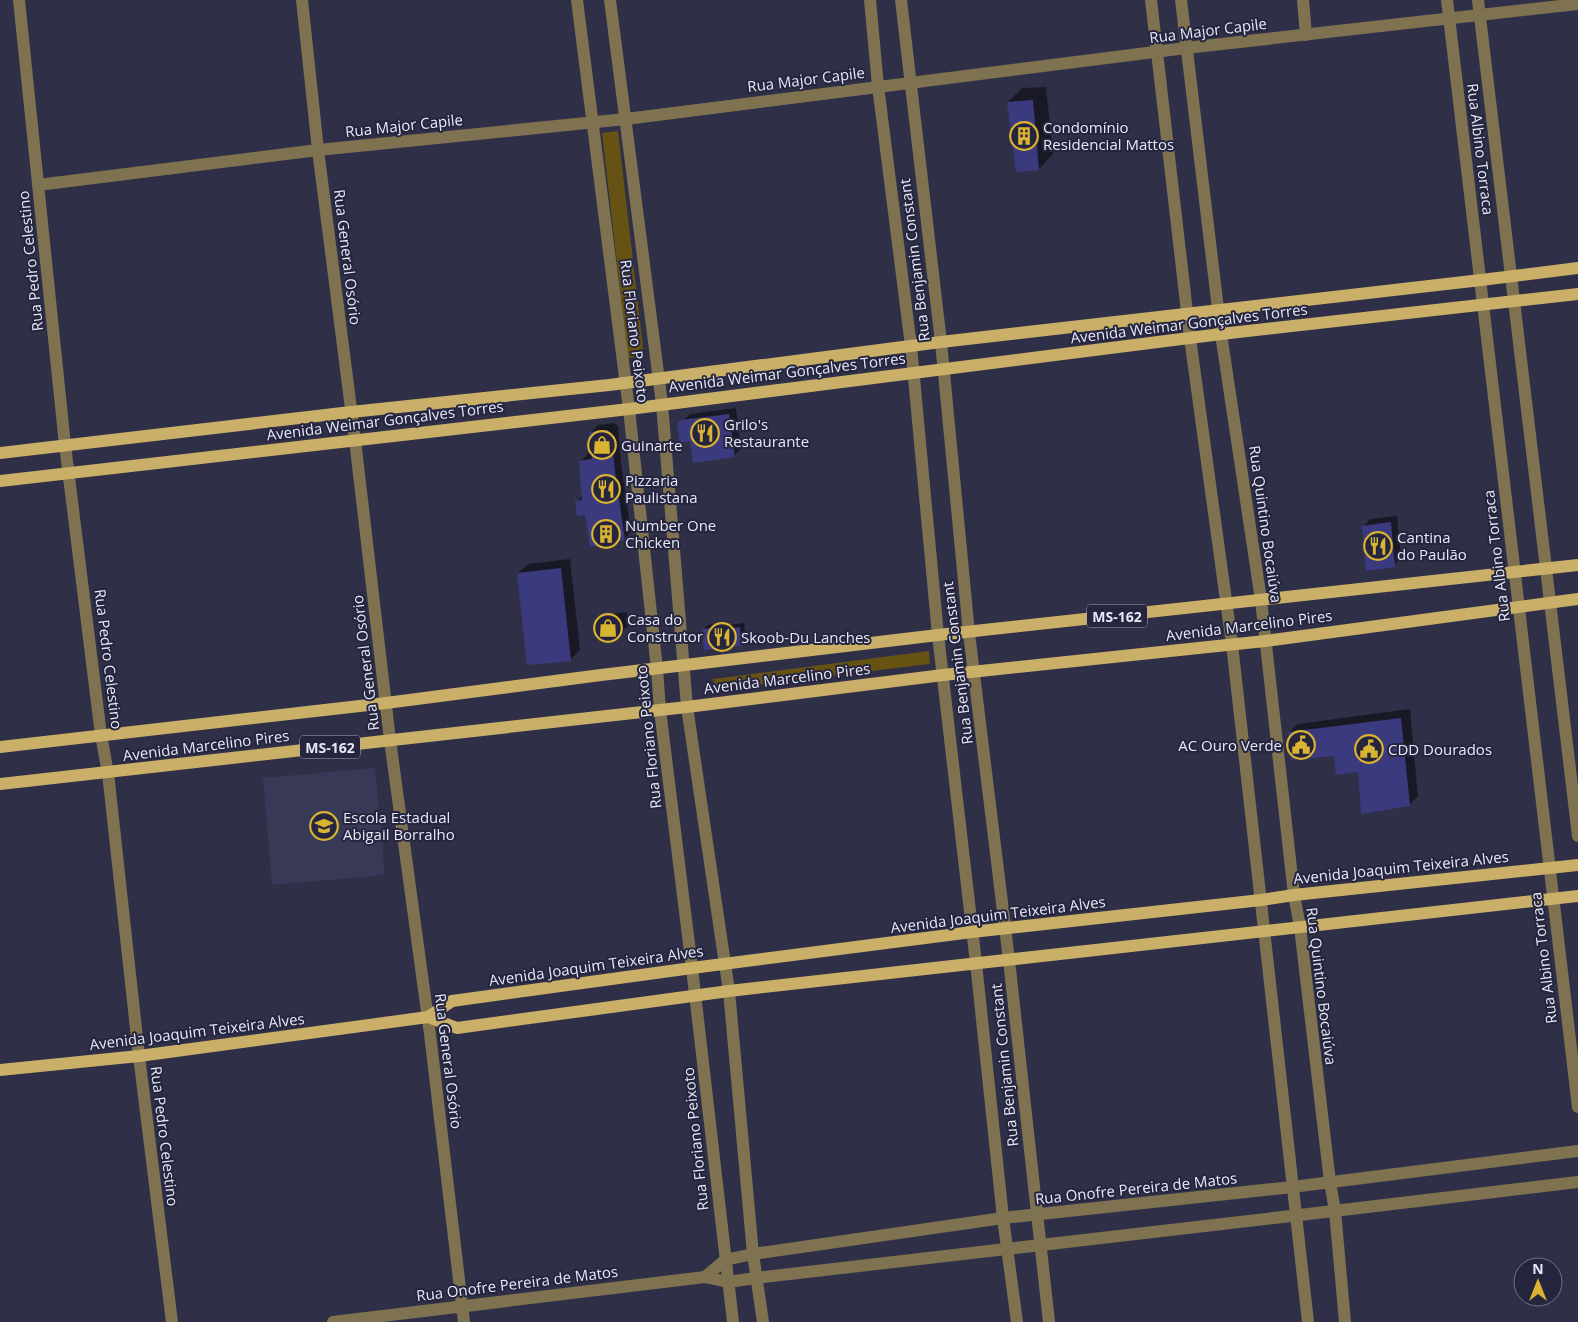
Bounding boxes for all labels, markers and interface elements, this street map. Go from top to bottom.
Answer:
street label: Rua Major Capile [1148,13,1268,47]
street label: Rua Major Capile [746,62,866,96]
street label: Rua Albino Torraca [1463,82,1499,216]
street label: Rua Major Capile [344,109,464,141]
place label: Condomínio Residencial Mattos [1043,117,1174,154]
building icon: Condomínio Residencial Mattos [1009,121,1039,151]
street label: Rua Benjamin Constant [894,177,934,343]
street label: Rua General Osório [330,188,366,326]
street label: Rua Pedro Celestino [13,190,47,332]
street label: Rua Floriano Peixoto [616,258,654,404]
street label: Avenida Weimar Gonçalves Torres [1069,299,1309,347]
street label: Avenida Weimar Gonçalves Torres [667,348,907,396]
street label: Avenida Weimar Gonçalves Torres [265,396,505,444]
place label: Grilo's Restaurante [724,414,809,451]
restaurant icon: Grilo's Restaurante [690,418,720,448]
shop icon: Guinarte [587,430,617,460]
place label: Guinarte [621,435,682,455]
street label: Rua Quintino Bocaiúva [1245,444,1287,604]
place label: Pizzaria Paulistana [625,470,698,507]
restaurant icon: Pizzaria Paulistana [591,474,621,504]
street label: Rua Albino Torraca [1478,489,1514,623]
place label: Number One Chicken [625,515,716,552]
building icon: Number One Chicken [591,519,621,549]
place label: Cantina do Paulão [1397,527,1467,564]
restaurant icon: Cantina do Paulão [1363,531,1393,561]
street label: Rua Benjamin Constant [937,580,977,746]
street label: Rua Pedro Celestino [90,588,128,730]
street label: Rua General Osório [347,594,383,732]
road number: MS-162 [1087,604,1147,628]
street label: Avenida Marcelino Pires [1165,605,1333,645]
place label: Casa do Construtor [627,609,703,646]
shop icon: Casa do Construtor [593,613,623,643]
restaurant icon: Skoob-Du Lanches [707,622,737,652]
place label: Skoob-Du Lanches [741,627,870,647]
street label: Avenida Marcelino Pires [703,658,871,698]
street label: Rua Floriano Peixoto [631,664,665,810]
street label: Avenida Marcelino Pires [122,725,290,765]
public building icon: AC Ouro Verde [1286,730,1316,760]
public building icon: CDD Dourados [1354,734,1384,764]
place label: AC Ouro Verde [1178,735,1282,755]
road number: MS-162 [300,736,360,759]
place label: CDD Dourados [1388,739,1492,759]
place label: Escola Estadual Abigail Borralho [343,807,455,844]
school or university icon: Escola Estadual Abigail Borralho [309,811,339,841]
street label: Avenida Joaquim Teixeira Alves [1292,846,1510,888]
street label: Avenida Joaquim Teixeira Alves [889,891,1107,937]
street label: Rua Albino Torraca [1525,891,1561,1025]
street label: Rua Quintino Bocaiúva [1302,906,1342,1066]
street label: Avenida Joaquim Teixeira Alves [487,940,705,990]
street label: Rua Benjamin Constant [985,982,1023,1148]
street label: Rua General Osório [431,992,467,1130]
street label: Avenida Joaquim Teixeira Alves [88,1008,306,1054]
street label: Rua Pedro Celestino [146,1065,184,1207]
street label: Rua Floriano Peixoto [678,1066,712,1212]
street label: Rua Onofre Pereira de Matos [1034,1167,1238,1209]
north arrow [1513,1257,1563,1307]
text: N [1532,1259,1544,1278]
street label: Rua Onofre Pereira de Matos [415,1261,619,1305]

